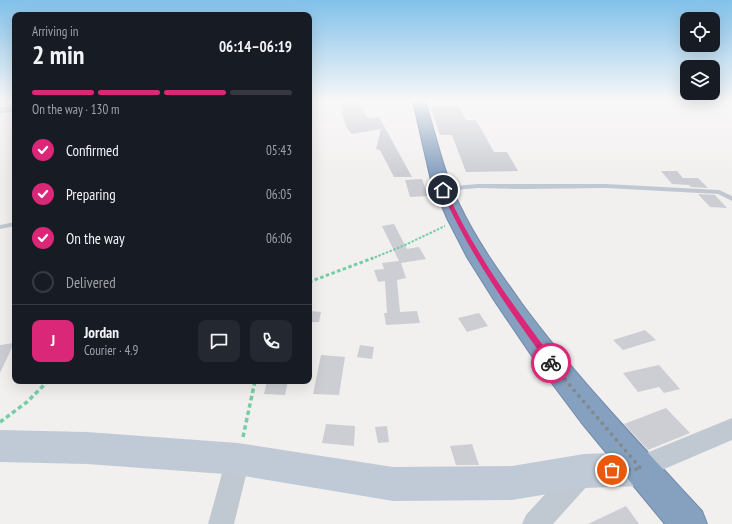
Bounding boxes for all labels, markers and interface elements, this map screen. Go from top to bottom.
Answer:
map controls [680,12,720,100]
button: locate [680,12,720,52]
text: Arriving in [32,23,79,40]
text: 06:14–06:19 [219,37,292,56]
text: 2 min [32,38,85,71]
button: layers [680,60,720,100]
text: On the way · 130 m [32,101,119,118]
icon: check [32,139,54,161]
text: Confirmed [66,141,119,160]
text: 05:43 [266,142,292,159]
pin [426,173,460,207]
icon: home [432,179,454,201]
icon: check [32,183,54,205]
text: Preparing [66,185,116,204]
text: 06:05 [266,186,292,203]
icon: check [32,227,54,249]
text: On the way [66,229,125,248]
text: 06:06 [266,230,292,247]
text: Delivered [66,273,116,292]
button: chat [198,320,240,362]
button: phone [250,320,292,362]
text: Jordan [84,323,119,342]
text: J [51,331,55,350]
text: Courier · 4.9 [84,342,138,359]
courier [531,343,571,383]
icon: bike [540,352,562,374]
pin [595,453,629,487]
icon: bag [601,459,623,481]

